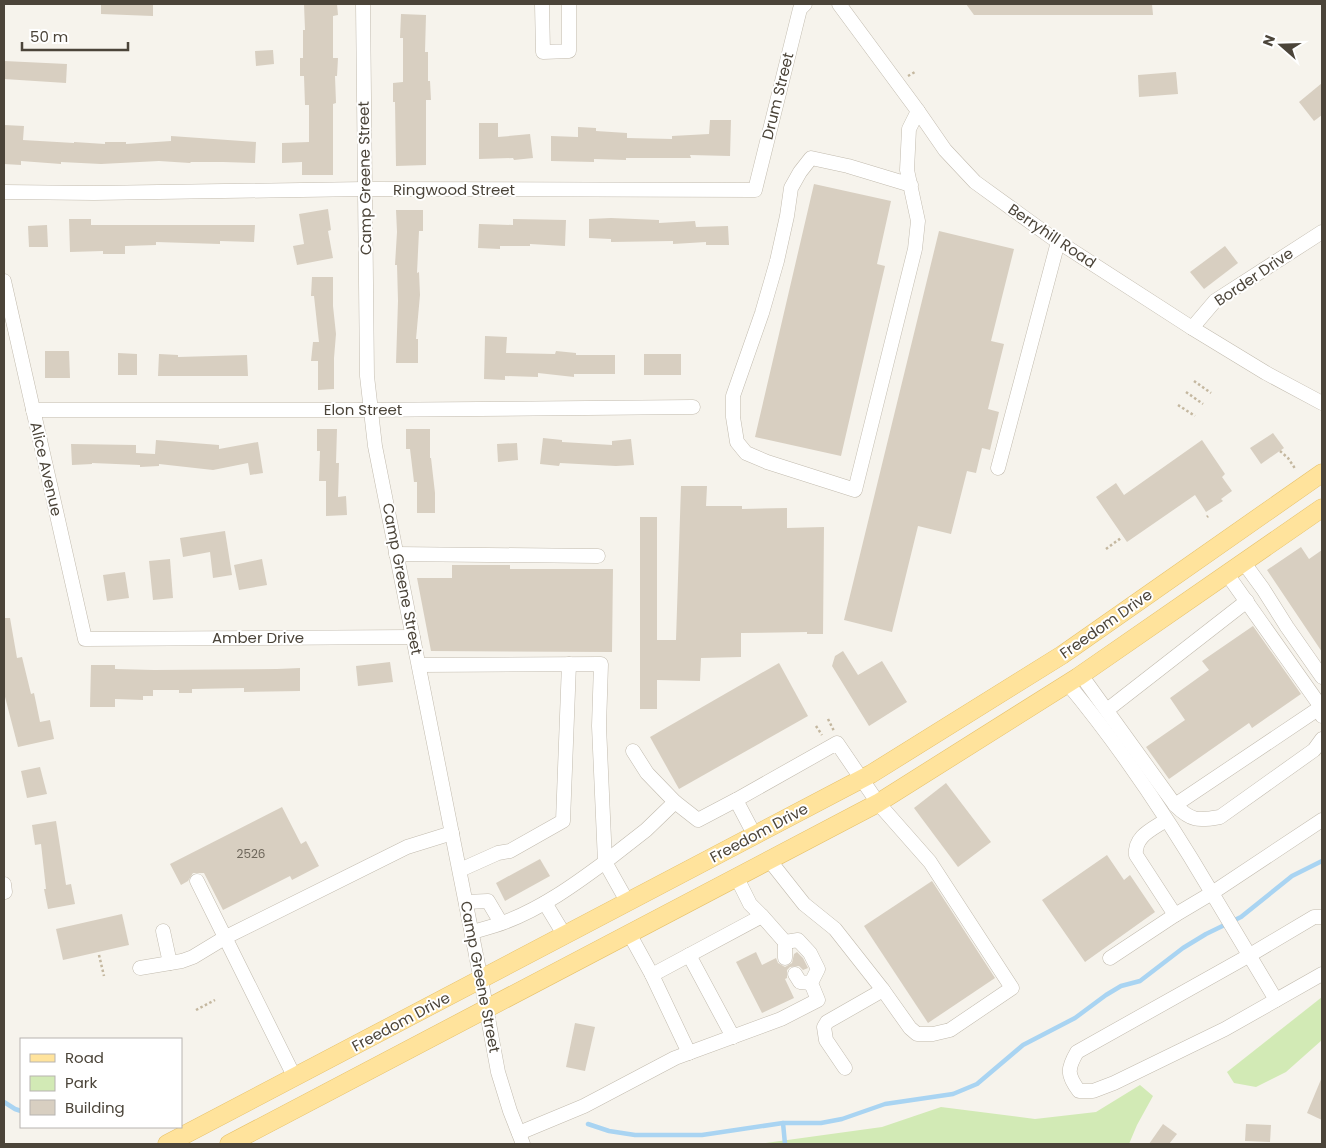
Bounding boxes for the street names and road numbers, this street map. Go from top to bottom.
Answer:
street label: Drum Street [757,50,798,142]
street label: Camp Greene Street [353,101,376,255]
street label: Ringwood Street [393,179,515,200]
street label: Berryhill Road [1004,198,1100,273]
street label: Border Drive [1210,242,1297,311]
street label: Elon Street [324,399,402,420]
street label: Alice Avenue [25,420,68,518]
street label: Camp Greene Street [377,501,427,657]
street label: Freedom Drive [1055,584,1156,663]
street label: Amber Drive [212,627,304,648]
street label: Freedom Drive [706,798,812,867]
street label: Camp Greene Street [455,899,505,1055]
street label: Freedom Drive [348,987,454,1056]

